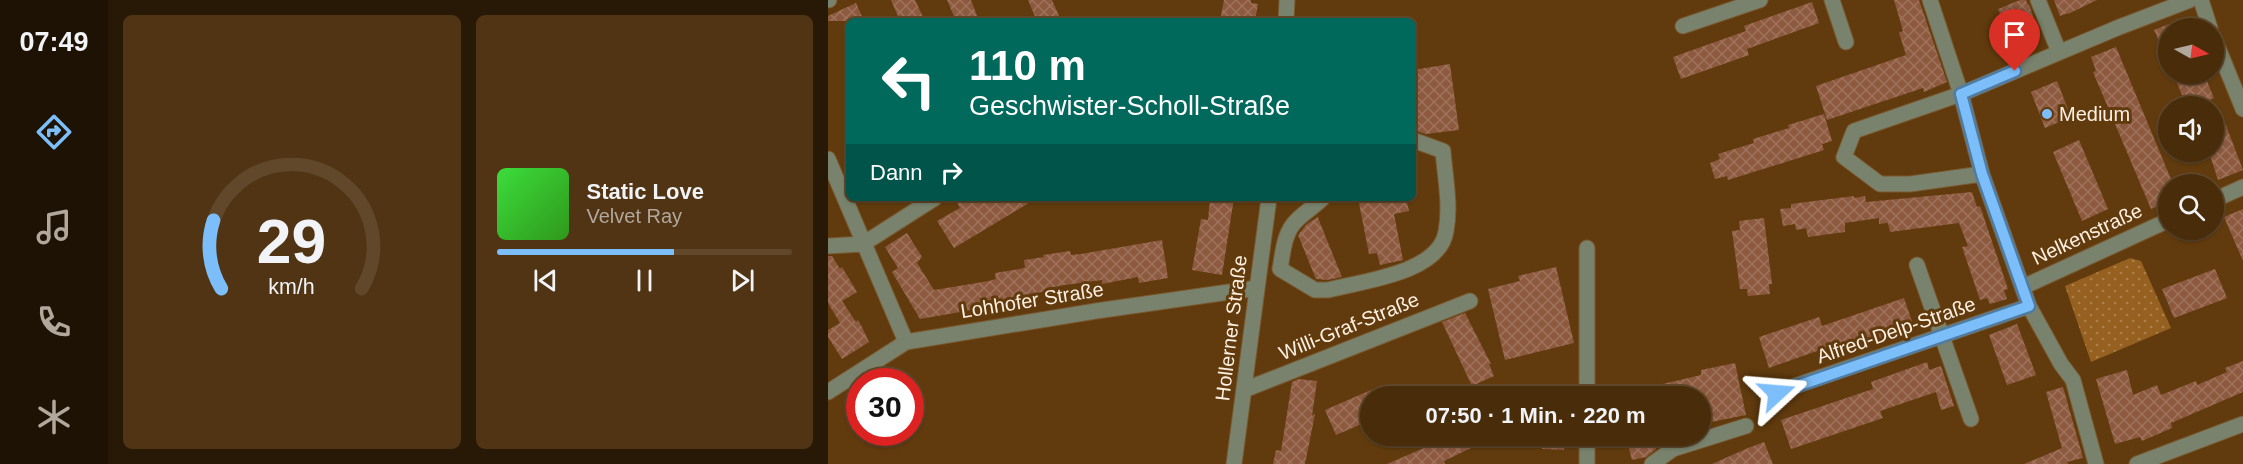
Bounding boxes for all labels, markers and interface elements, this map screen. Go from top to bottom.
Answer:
pin [1989,9,2040,71]
icon: arrive [1998,18,2031,51]
north arrow [2158,18,2224,84]
map controls [2158,18,2224,240]
text: 07:49 [19,27,89,57]
icon: left [870,42,948,120]
text: 110 m [969,42,1086,89]
text: Geschwister-Scholl-Straße [969,91,1290,121]
button: sound [2158,96,2224,162]
place label: Medium [2059,103,2130,125]
marker: Medium [2040,107,2054,121]
icon: directions [33,111,75,153]
icon: right [935,156,968,189]
text: Dann [870,160,923,185]
button: search [2158,174,2224,240]
text: Static Love [587,179,704,204]
street label: Nelkenstraße [2028,199,2146,269]
text: Velvet Ray [587,205,682,227]
icon: music [33,206,75,248]
text: 29 [257,207,326,276]
street label: Hollerner Straße [1211,254,1251,402]
icon: previous [529,264,562,297]
icon: pause [628,264,661,297]
icon: next [726,264,759,297]
text: km/h [269,275,315,299]
street label: Lohhofer Straße [959,278,1105,322]
street label: Willi-Graf-Straße [1276,288,1422,364]
street label: Alfred-Delp-Straße [1814,292,1978,368]
icon: phone [33,301,75,343]
position arrow [1745,361,1809,425]
speed limit sign: 30 [846,368,924,446]
icon: climate [33,396,75,438]
text: 07:50 · 1 Min. · 220 m [1425,403,1646,428]

